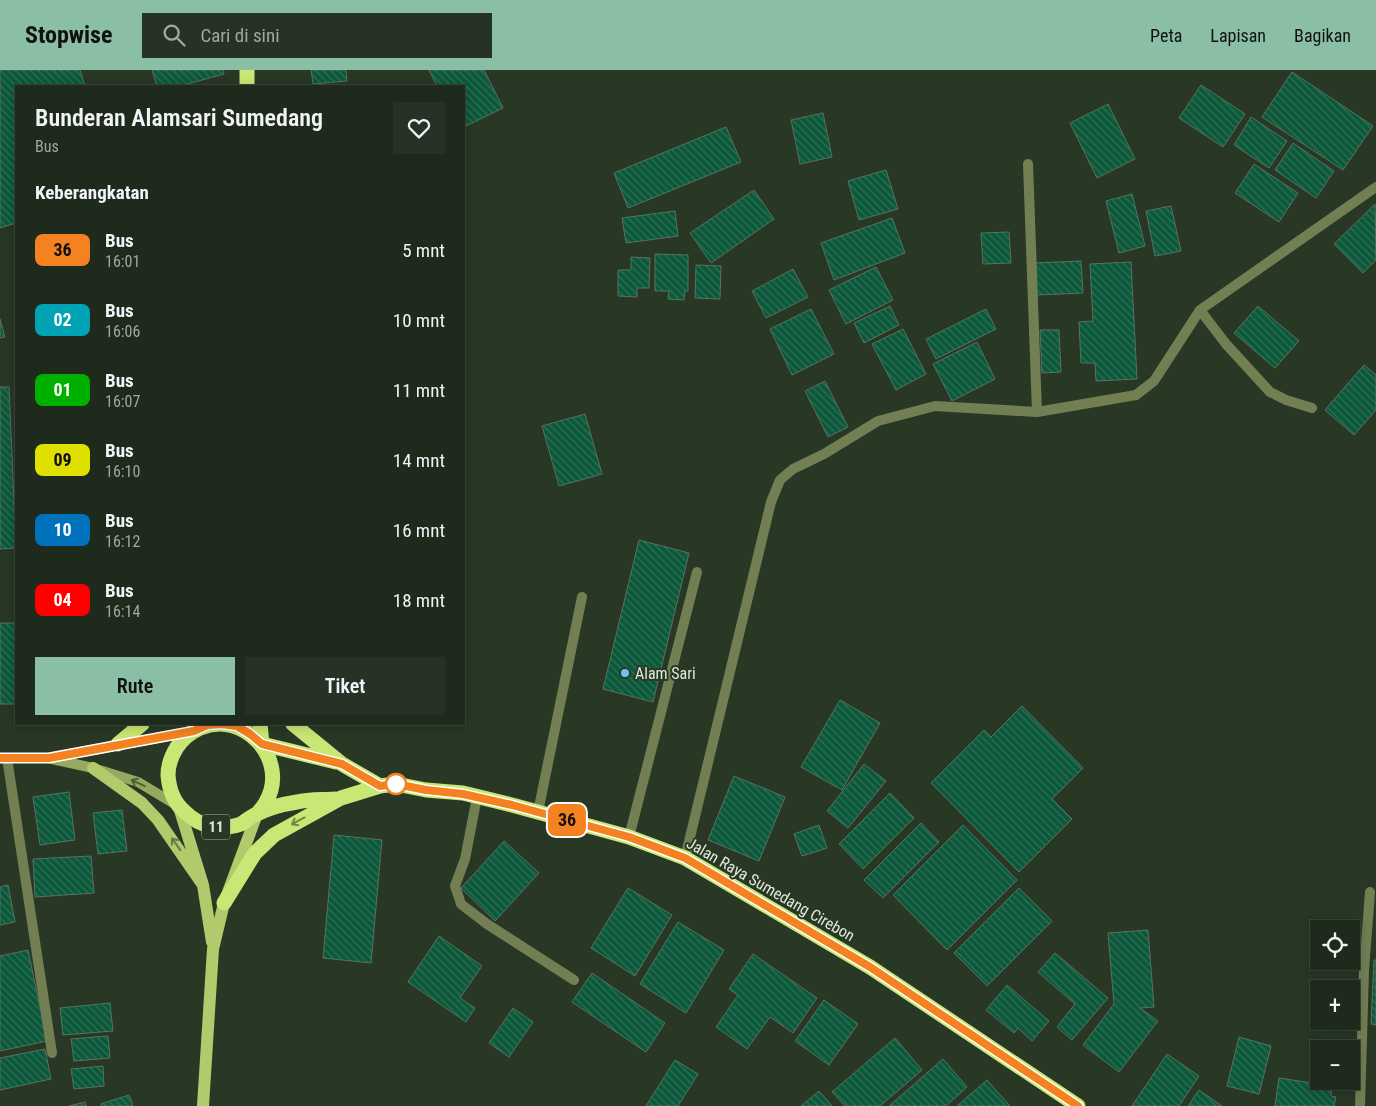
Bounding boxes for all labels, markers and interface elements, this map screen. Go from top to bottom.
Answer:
search box [142,13,492,58]
text: Stopwise [25,21,112,49]
icon: search [160,21,188,49]
text: Cari di sini [200,24,280,47]
text: Peta [1150,25,1182,46]
text: Lapisan [1210,25,1266,46]
text: Bagikan [1294,25,1351,46]
button: heart [393,102,445,154]
text: Bunderan Alamsari Sumedang [35,104,323,132]
text: Bus [35,137,59,156]
text: Keberangkatan [35,181,149,204]
text: Bus [105,229,134,252]
text: 36 [53,239,72,260]
text: 5 mnt [402,239,445,262]
text: 16:01 [105,252,140,271]
text: Bus [105,299,134,322]
text: 02 [53,309,72,330]
text: 10 mnt [393,309,445,332]
text: 16:06 [105,322,140,341]
text: Bus [105,369,134,392]
text: 01 [53,379,72,400]
text: 11 mnt [393,379,445,402]
text: 16:07 [105,392,140,411]
text: Bus [105,439,134,462]
text: 09 [53,449,72,470]
text: 14 mnt [393,449,445,472]
text: 16:10 [105,462,140,481]
text: Bus [105,509,134,532]
text: 10 [53,519,72,540]
text: 16 mnt [393,519,445,542]
text: 16:12 [105,532,140,551]
text: Bus [105,579,134,602]
text: 04 [53,589,72,610]
text: 18 mnt [393,589,445,612]
text: 16:14 [105,602,140,621]
button: Rute [35,657,235,715]
button: Tiket [245,657,445,715]
place label: Alam Sari [635,664,696,683]
marker: Alam Sari [619,667,631,679]
unlabelled marker [385,773,407,795]
one-way arrow [131,778,146,787]
line badge: 36 [544,804,590,836]
text: 36 [558,809,576,830]
road number: 11 [202,814,230,840]
one-way arrow [291,817,306,826]
street label: Jalan Raya Sumedang Cirebon [683,833,858,945]
one-way arrow [171,837,181,851]
map controls [1310,920,1360,1090]
button: locate [1310,920,1360,970]
button: + [1310,980,1360,1030]
button: − [1310,1040,1360,1090]

